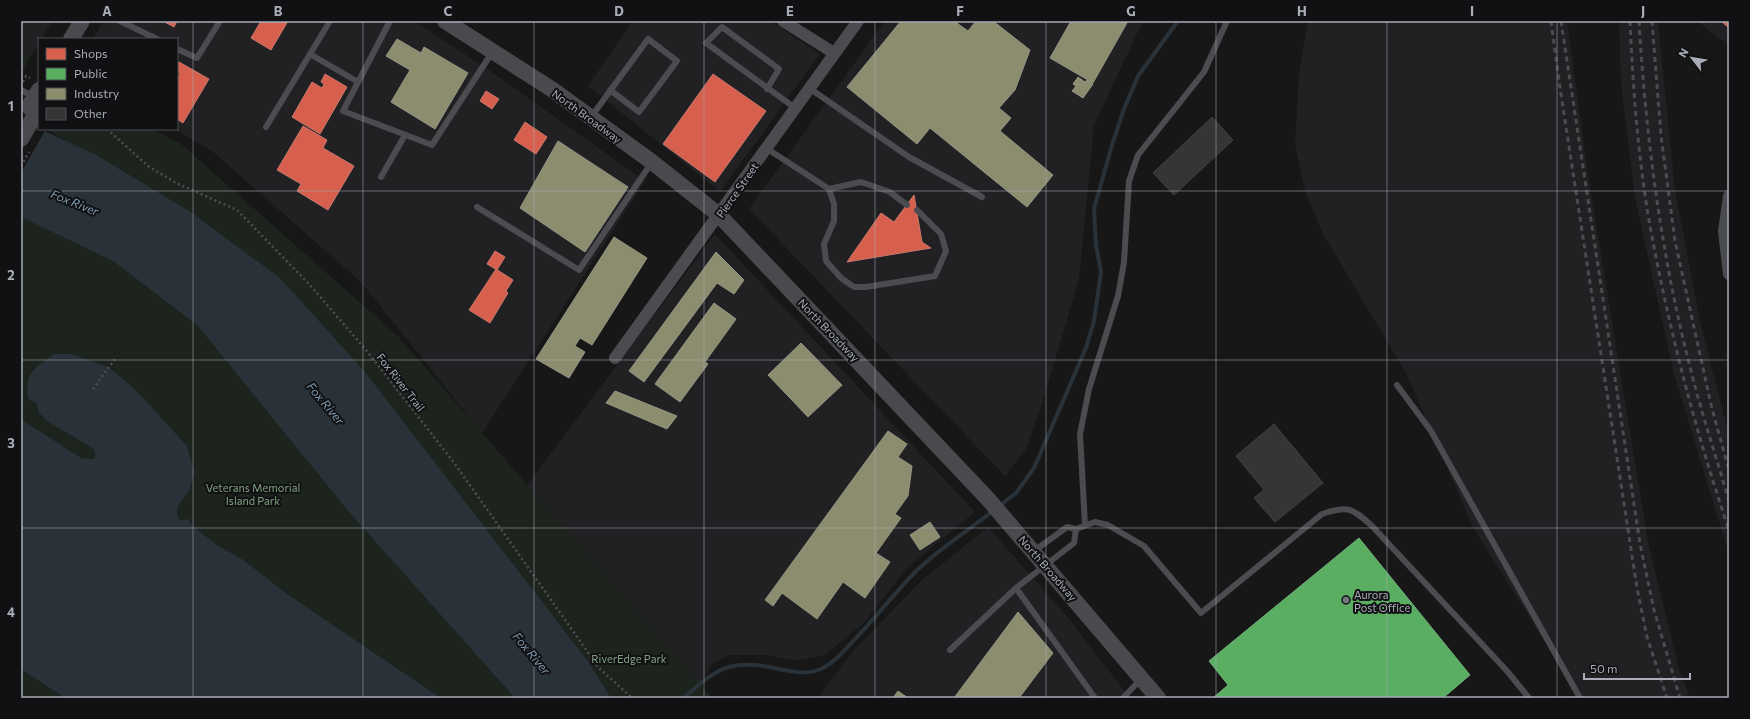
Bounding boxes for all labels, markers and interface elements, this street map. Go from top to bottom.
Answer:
text: A [102,3,112,19]
text: B [274,3,283,19]
text: C [444,3,453,19]
text: D [614,3,624,19]
text: E [786,3,794,19]
text: F [956,3,964,19]
text: G [1126,3,1136,19]
text: H [1297,3,1307,19]
text: I [1470,3,1474,19]
text: J [1641,3,1645,19]
legend [38,38,178,130]
north arrow [1672,38,1712,78]
text: Shops [74,46,108,60]
text: N [1675,46,1691,59]
text: Public [74,66,107,80]
text: Industry [74,86,119,100]
street label: North Broadway [550,87,624,146]
text: 1 [8,98,14,114]
text: Other [74,106,107,120]
street label: Pierce Street [713,160,761,220]
water label: Fox River [49,186,102,218]
text: 2 [7,267,15,283]
street label: North Broadway [796,296,862,364]
street label: Fox River Trail [374,350,428,414]
water label: Fox River [304,379,348,428]
text: 3 [7,435,15,451]
park label: Veterans Memorial Island Park [206,481,300,507]
street label: North Broadway [1016,533,1080,604]
place label: Aurora Post Office [1354,588,1410,614]
marker: Aurora Post Office [1341,595,1351,605]
text: 4 [7,604,15,620]
water label: Fox River [510,629,554,678]
park label: RiverEdge Park [591,652,667,665]
scale bar [1584,655,1690,681]
text: 50 m [1590,661,1618,675]

